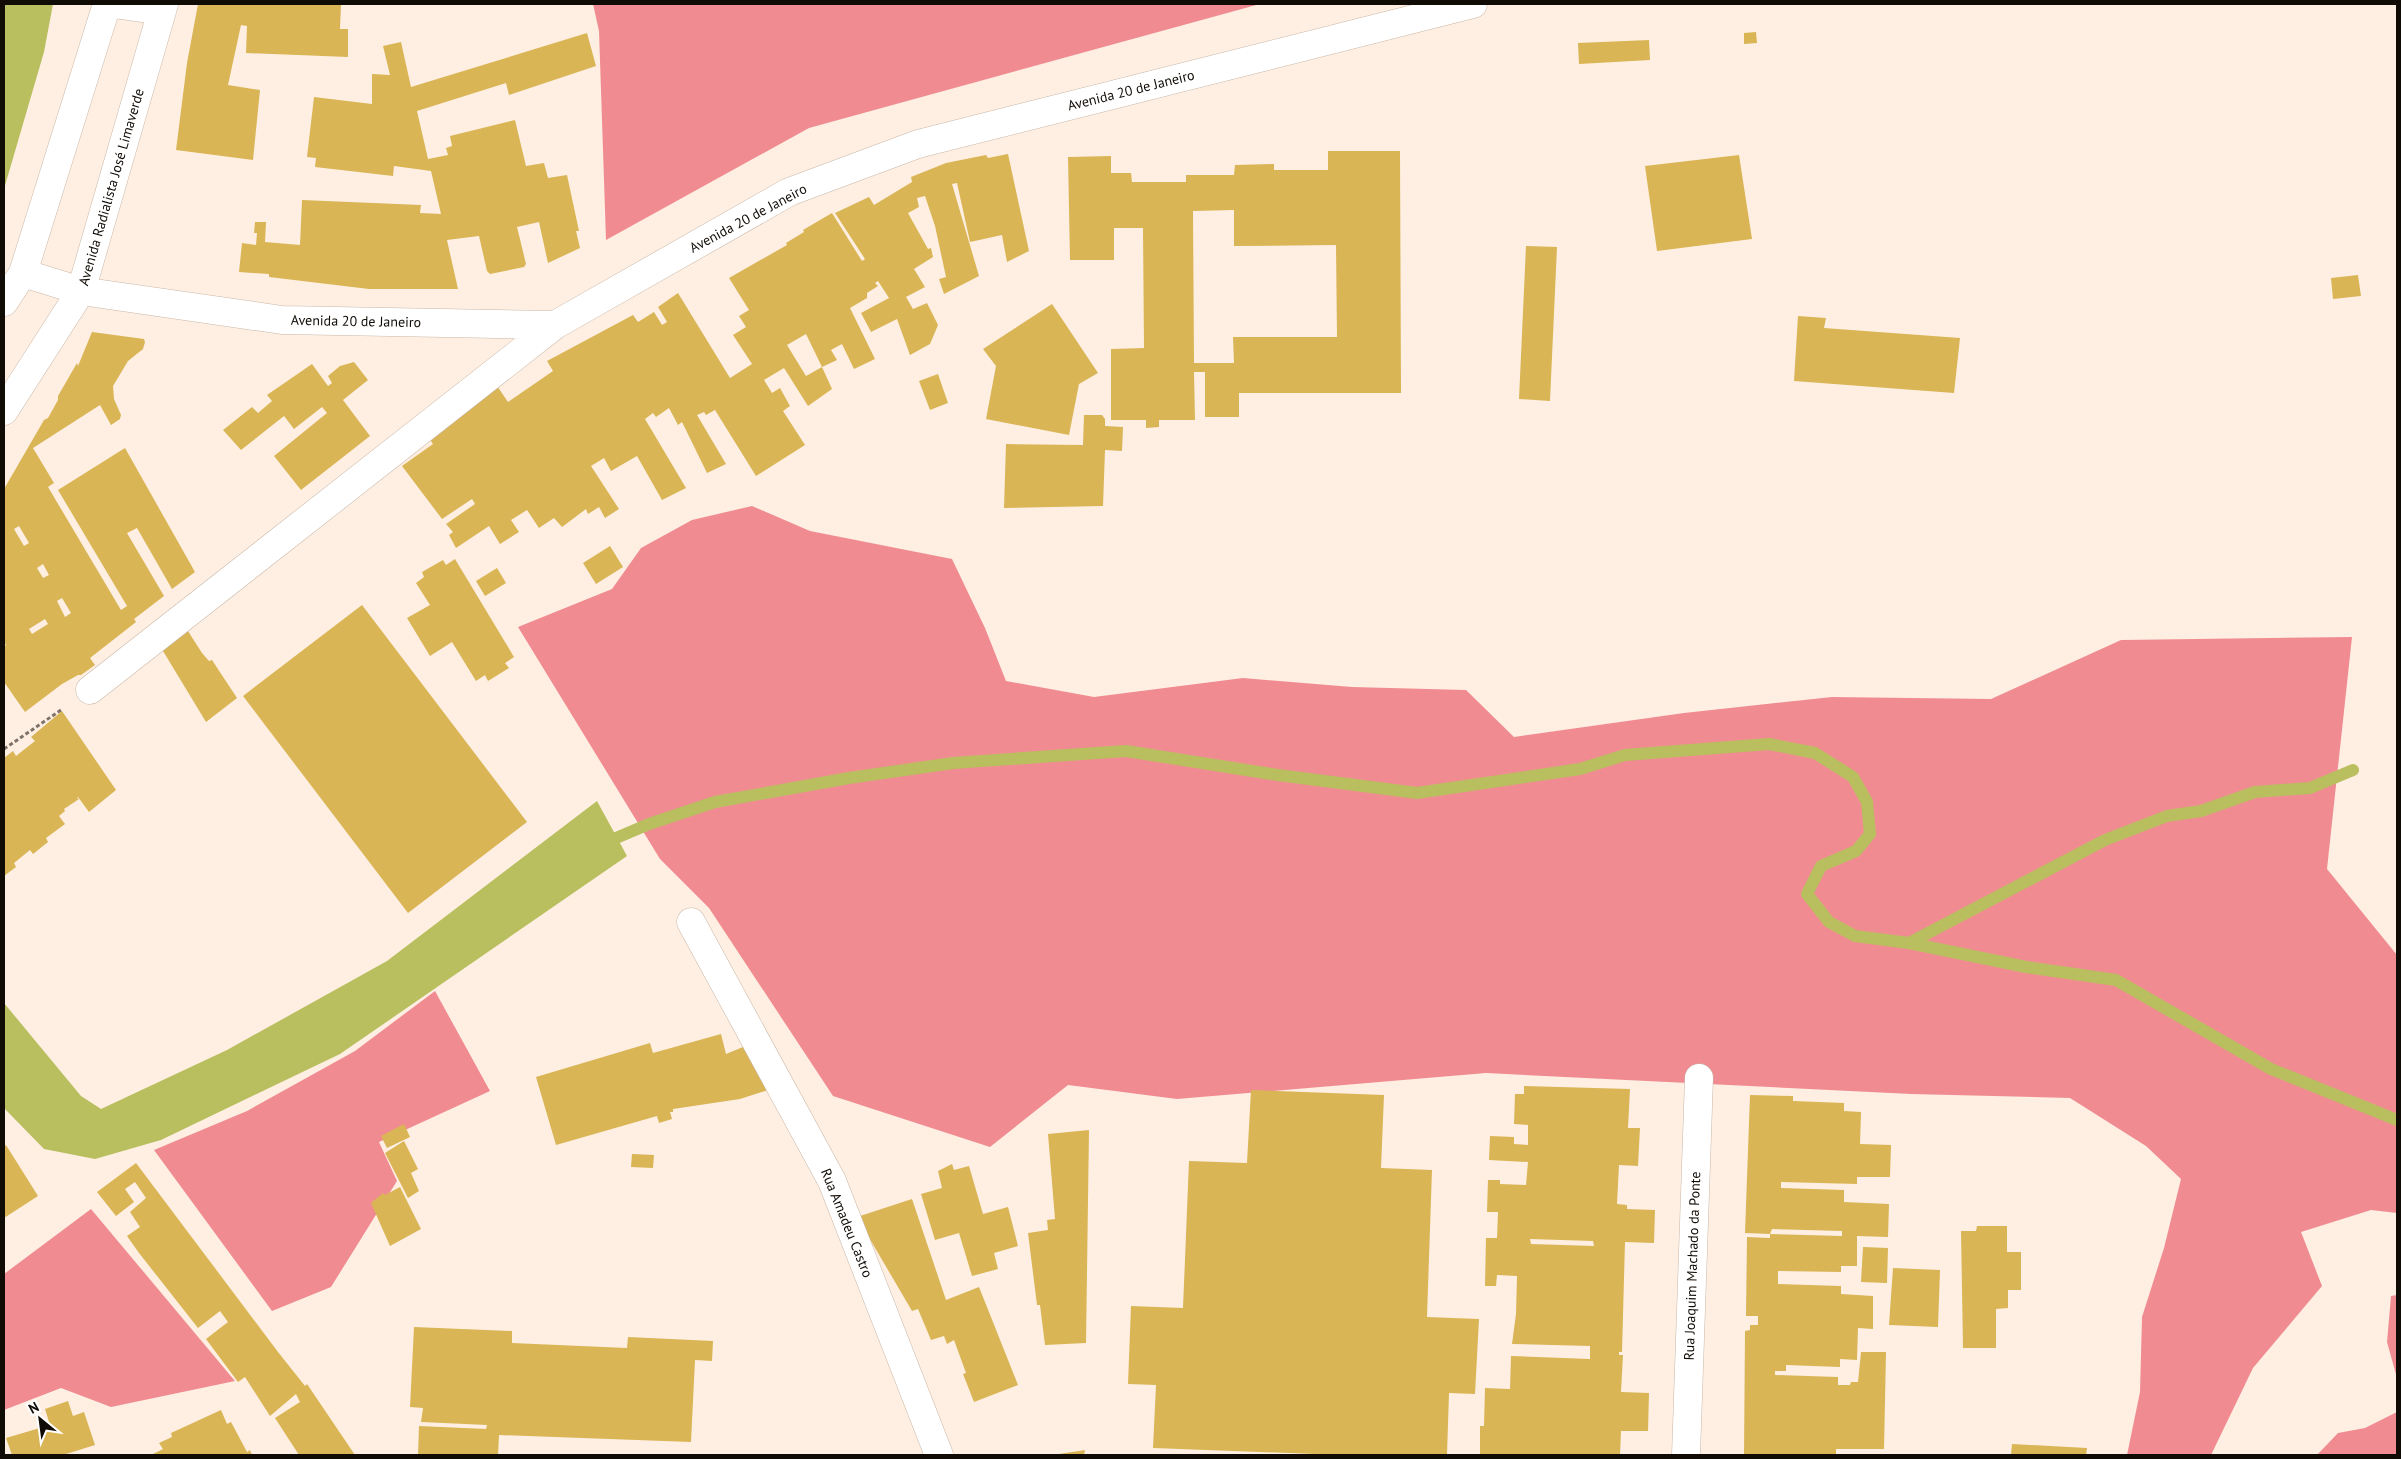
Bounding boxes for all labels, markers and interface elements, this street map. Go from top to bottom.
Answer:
street label: Avenida 20 de Janeiro [1066,66,1196,114]
street label: Avenida Radialista José Limaverde [74,86,148,288]
street label: Avenida 20 de Janeiro [686,179,810,257]
street label: Avenida 20 de Janeiro [291,311,421,331]
street label: Rua Amadeu Castro [817,1166,877,1280]
street label: Rua Joaquim Machado da Ponte [1680,1171,1704,1361]
north arrow [15,1394,65,1444]
text: N [25,1398,42,1418]

